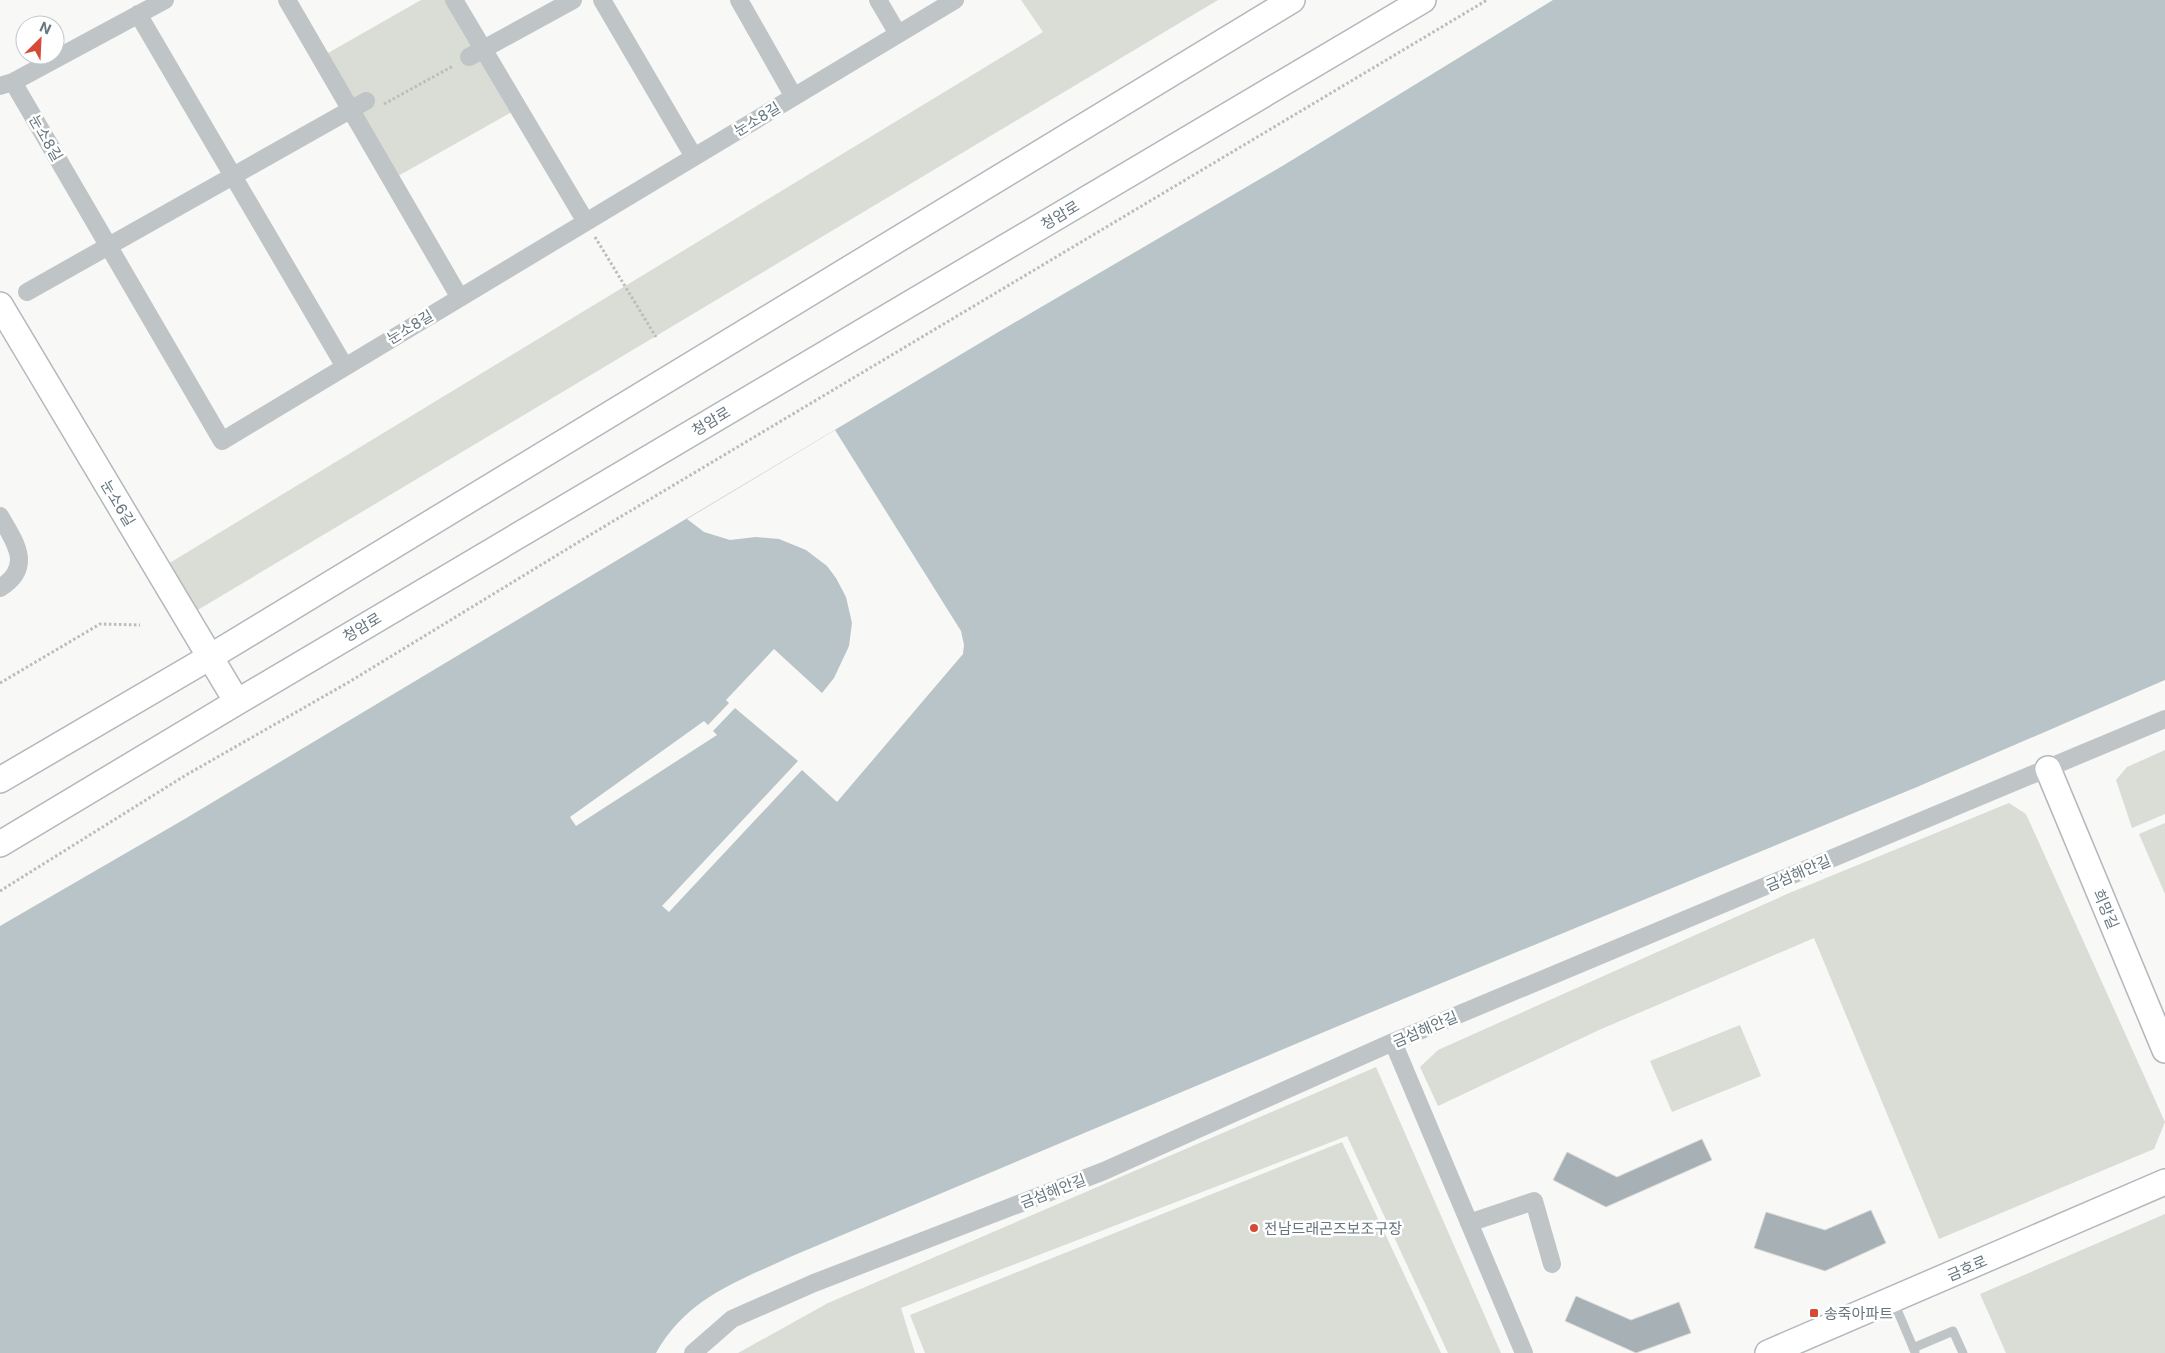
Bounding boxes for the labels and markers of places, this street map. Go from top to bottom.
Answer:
place label: 전남드래곤즈보조구장 [1264,1219,1402,1238]
marker: 전남드래곤즈보조구장 [1248,1222,1260,1234]
place label: 송죽아파트 [1824,1304,1893,1323]
marker: 송죽아파트 [1808,1307,1820,1319]

